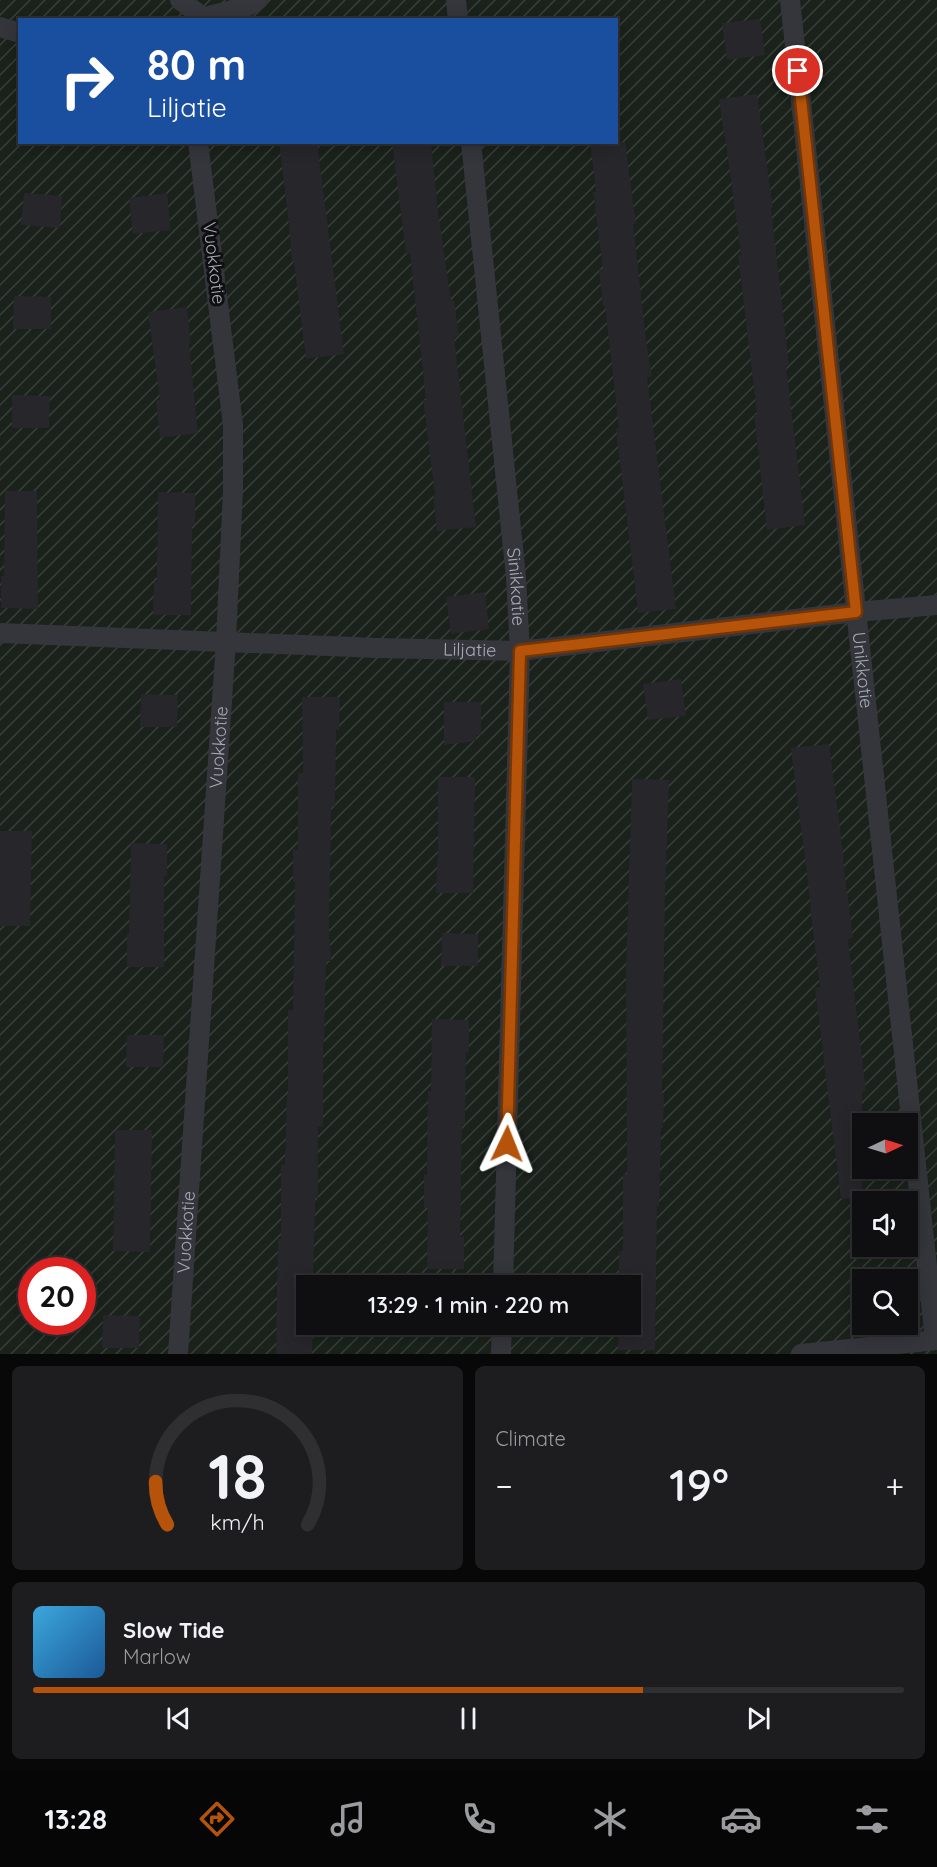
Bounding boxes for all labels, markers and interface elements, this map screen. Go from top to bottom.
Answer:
text: 80 m [147,38,246,91]
icon: right [48,42,126,120]
pin [772,45,823,96]
icon: arrive [781,54,814,87]
text: Liljatie [147,90,227,124]
street label: Vuokkotie [198,221,231,305]
street label: Sinikkatie [502,546,531,626]
street label: Unikkotie [847,631,879,710]
street label: Liljatie [443,637,497,662]
street label: Vuokkotie [204,705,233,789]
position arrow [475,1112,539,1176]
north arrow [852,1113,918,1179]
map controls [852,1113,918,1335]
street label: Vuokkotie [171,1190,200,1274]
button: sound [852,1191,918,1257]
speed limit sign: 20 [18,1257,96,1335]
button: search [852,1269,918,1335]
text: 13:29 · 1 min · 220 m [368,1291,569,1319]
text: Climate [496,1426,566,1451]
text: 18 [208,1437,266,1515]
text: 19° [669,1456,729,1512]
text: − [496,1465,513,1506]
text: + [885,1465,904,1506]
text: km/h [210,1509,264,1535]
text: Slow Tide [123,1616,224,1644]
text: Marlow [123,1644,191,1669]
icon: previous [162,1702,195,1735]
icon: pause [452,1702,485,1735]
icon: next [742,1702,775,1735]
icon: directions [196,1798,238,1840]
icon: music [327,1798,369,1840]
icon: phone [458,1798,500,1840]
icon: climate [589,1798,631,1840]
icon: car [720,1798,762,1840]
icon: filters [851,1798,893,1840]
text: 13:28 [44,1802,107,1836]

